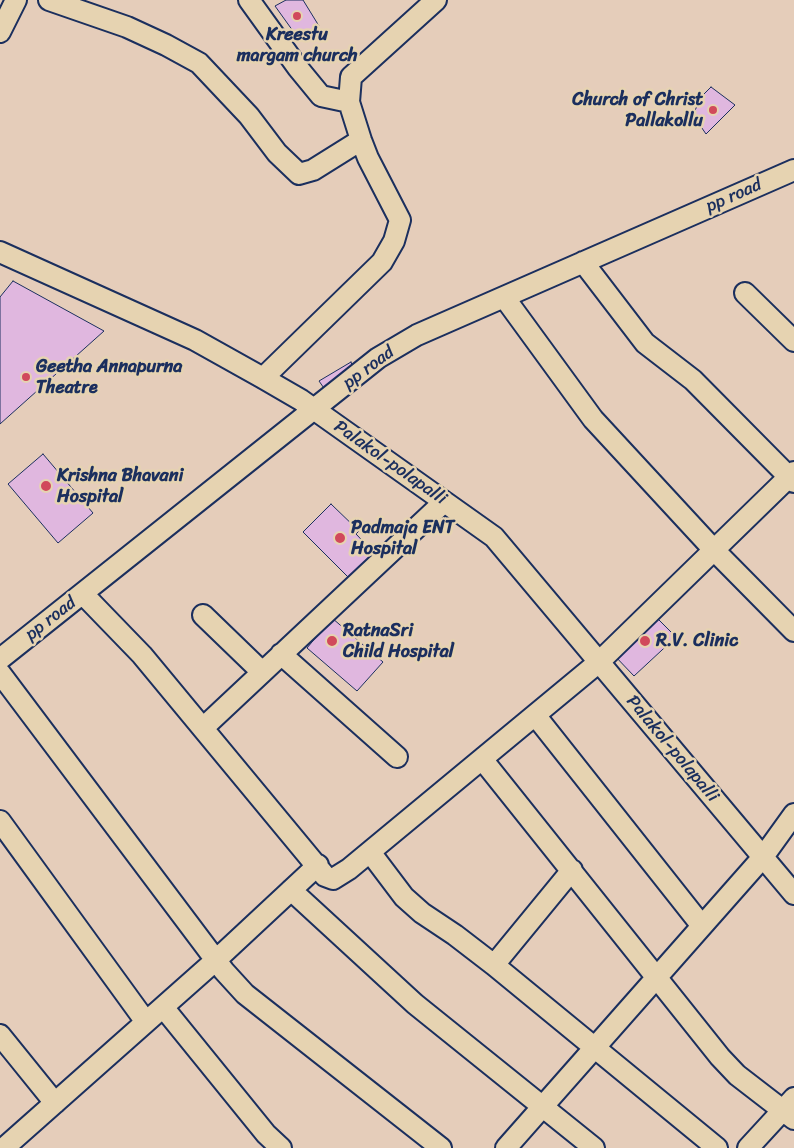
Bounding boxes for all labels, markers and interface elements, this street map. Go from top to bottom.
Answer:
marker: Kreestu margam church [291,10,303,22]
place label: Kreestu margam church [237,24,357,66]
place label: Church of Christ Pallakollu [572,89,703,132]
marker: Church of Christ Pallakollu [707,104,719,116]
street label: pp road [703,174,765,218]
street label: pp road [339,342,399,394]
place label: Geetha Annapurna Theatre [36,356,182,398]
marker: Geetha Annapurna Theatre [20,371,32,383]
street label: Palakol-polapalli [329,416,451,510]
place label: Krishna Bhavani Hospital [57,465,183,508]
marker: Krishna Bhavani Hospital [39,479,53,493]
place label: Padmaja ENT Hospital [351,517,454,560]
marker: Padmaja ENT Hospital [333,531,347,545]
street label: pp road [21,592,81,646]
place label: RatnaSri Child Hospital [343,620,454,662]
place label: R.V. Clinic [656,630,738,652]
marker: RatnaSri Child Hospital [325,634,339,648]
marker: R.V. Clinic [638,634,652,648]
street label: Palakol-polapalli [621,691,723,807]

